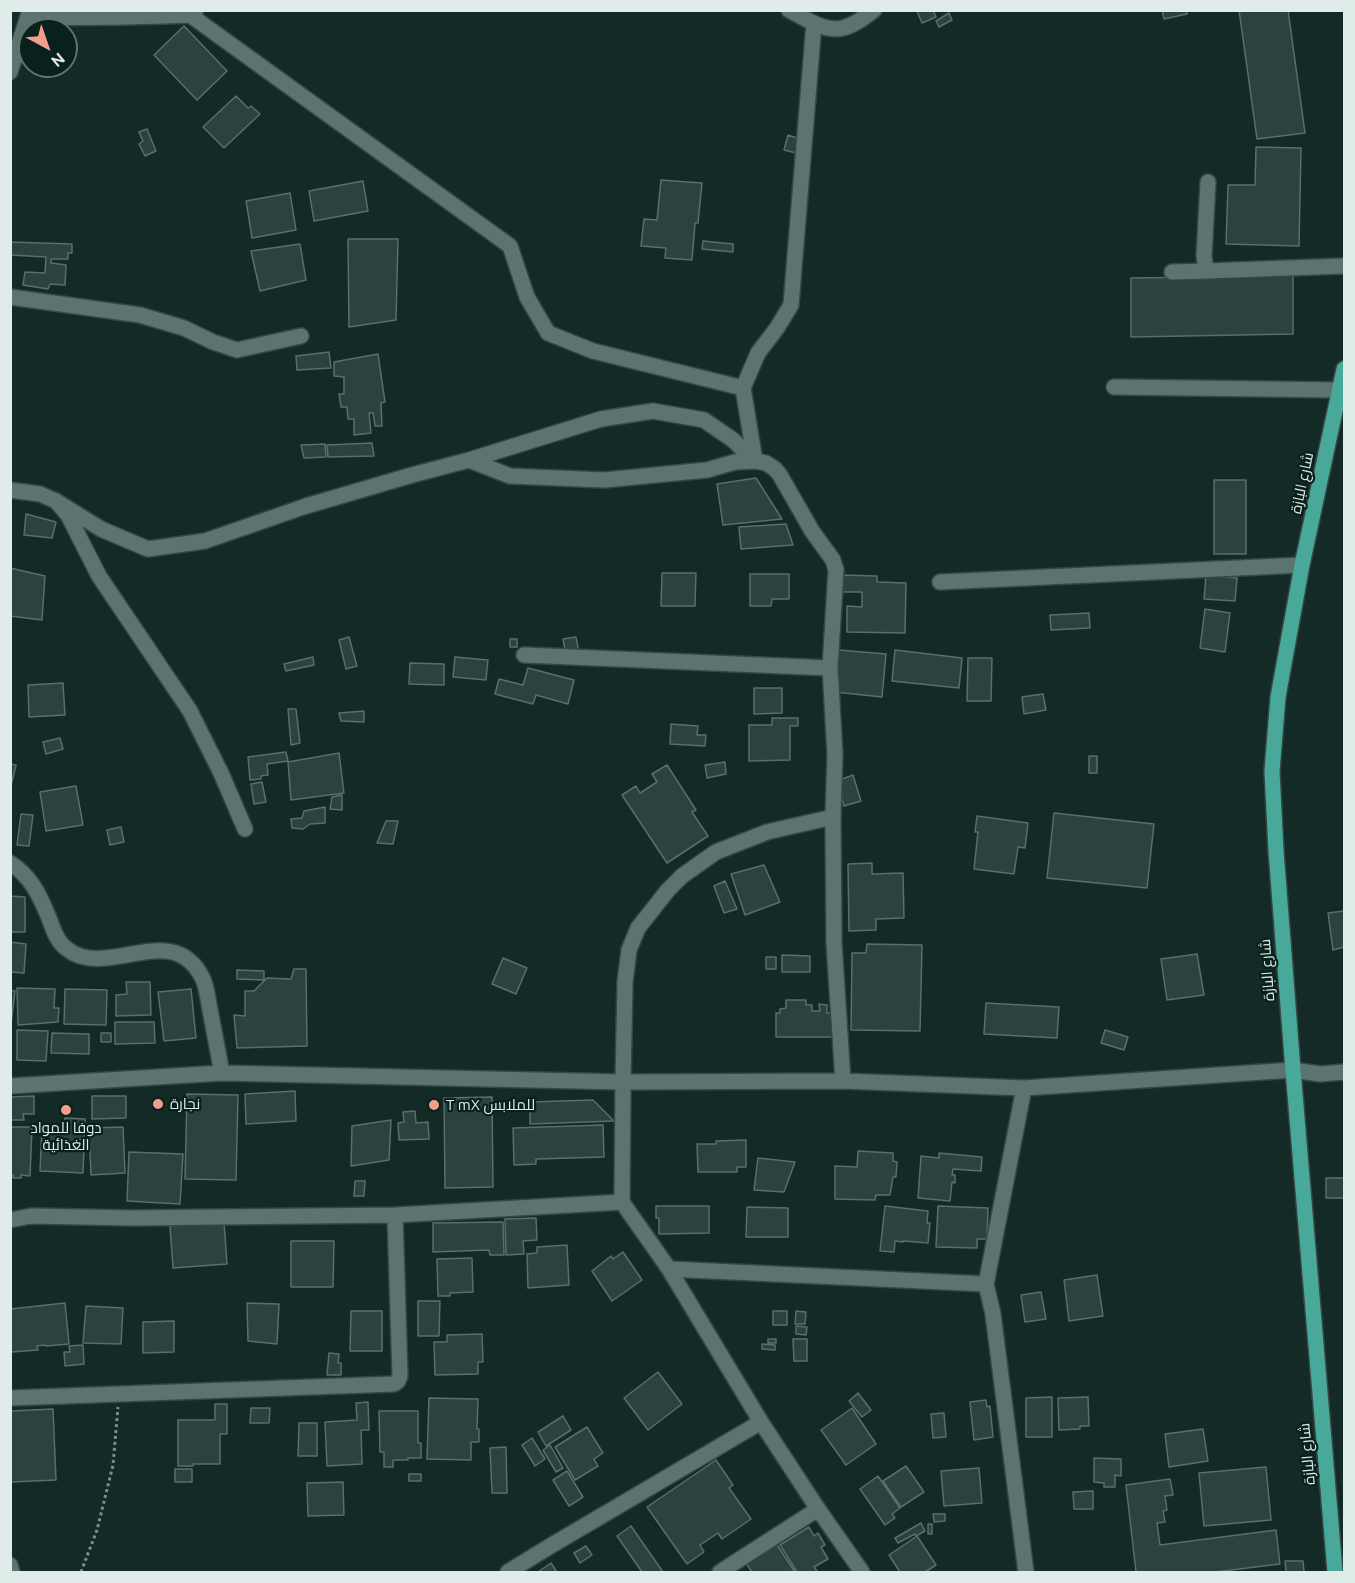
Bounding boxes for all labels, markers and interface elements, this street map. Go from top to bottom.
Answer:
north arrow [18,18,78,78]
text: N [48,50,69,71]
street label: شارع البازة [1287,451,1317,515]
street label: شارع البازة [1256,938,1278,1002]
place label: نجارة [170,1095,200,1113]
place label: T mX للملابس [446,1096,535,1114]
marker: نجارة [151,1097,165,1111]
marker: T mX للملابس [427,1098,441,1112]
marker: دوفا للمواد الغذائية [59,1103,73,1117]
place label: دوفا للمواد الغذائية [30,1119,102,1154]
street label: شارع البازة [1295,1422,1319,1486]

